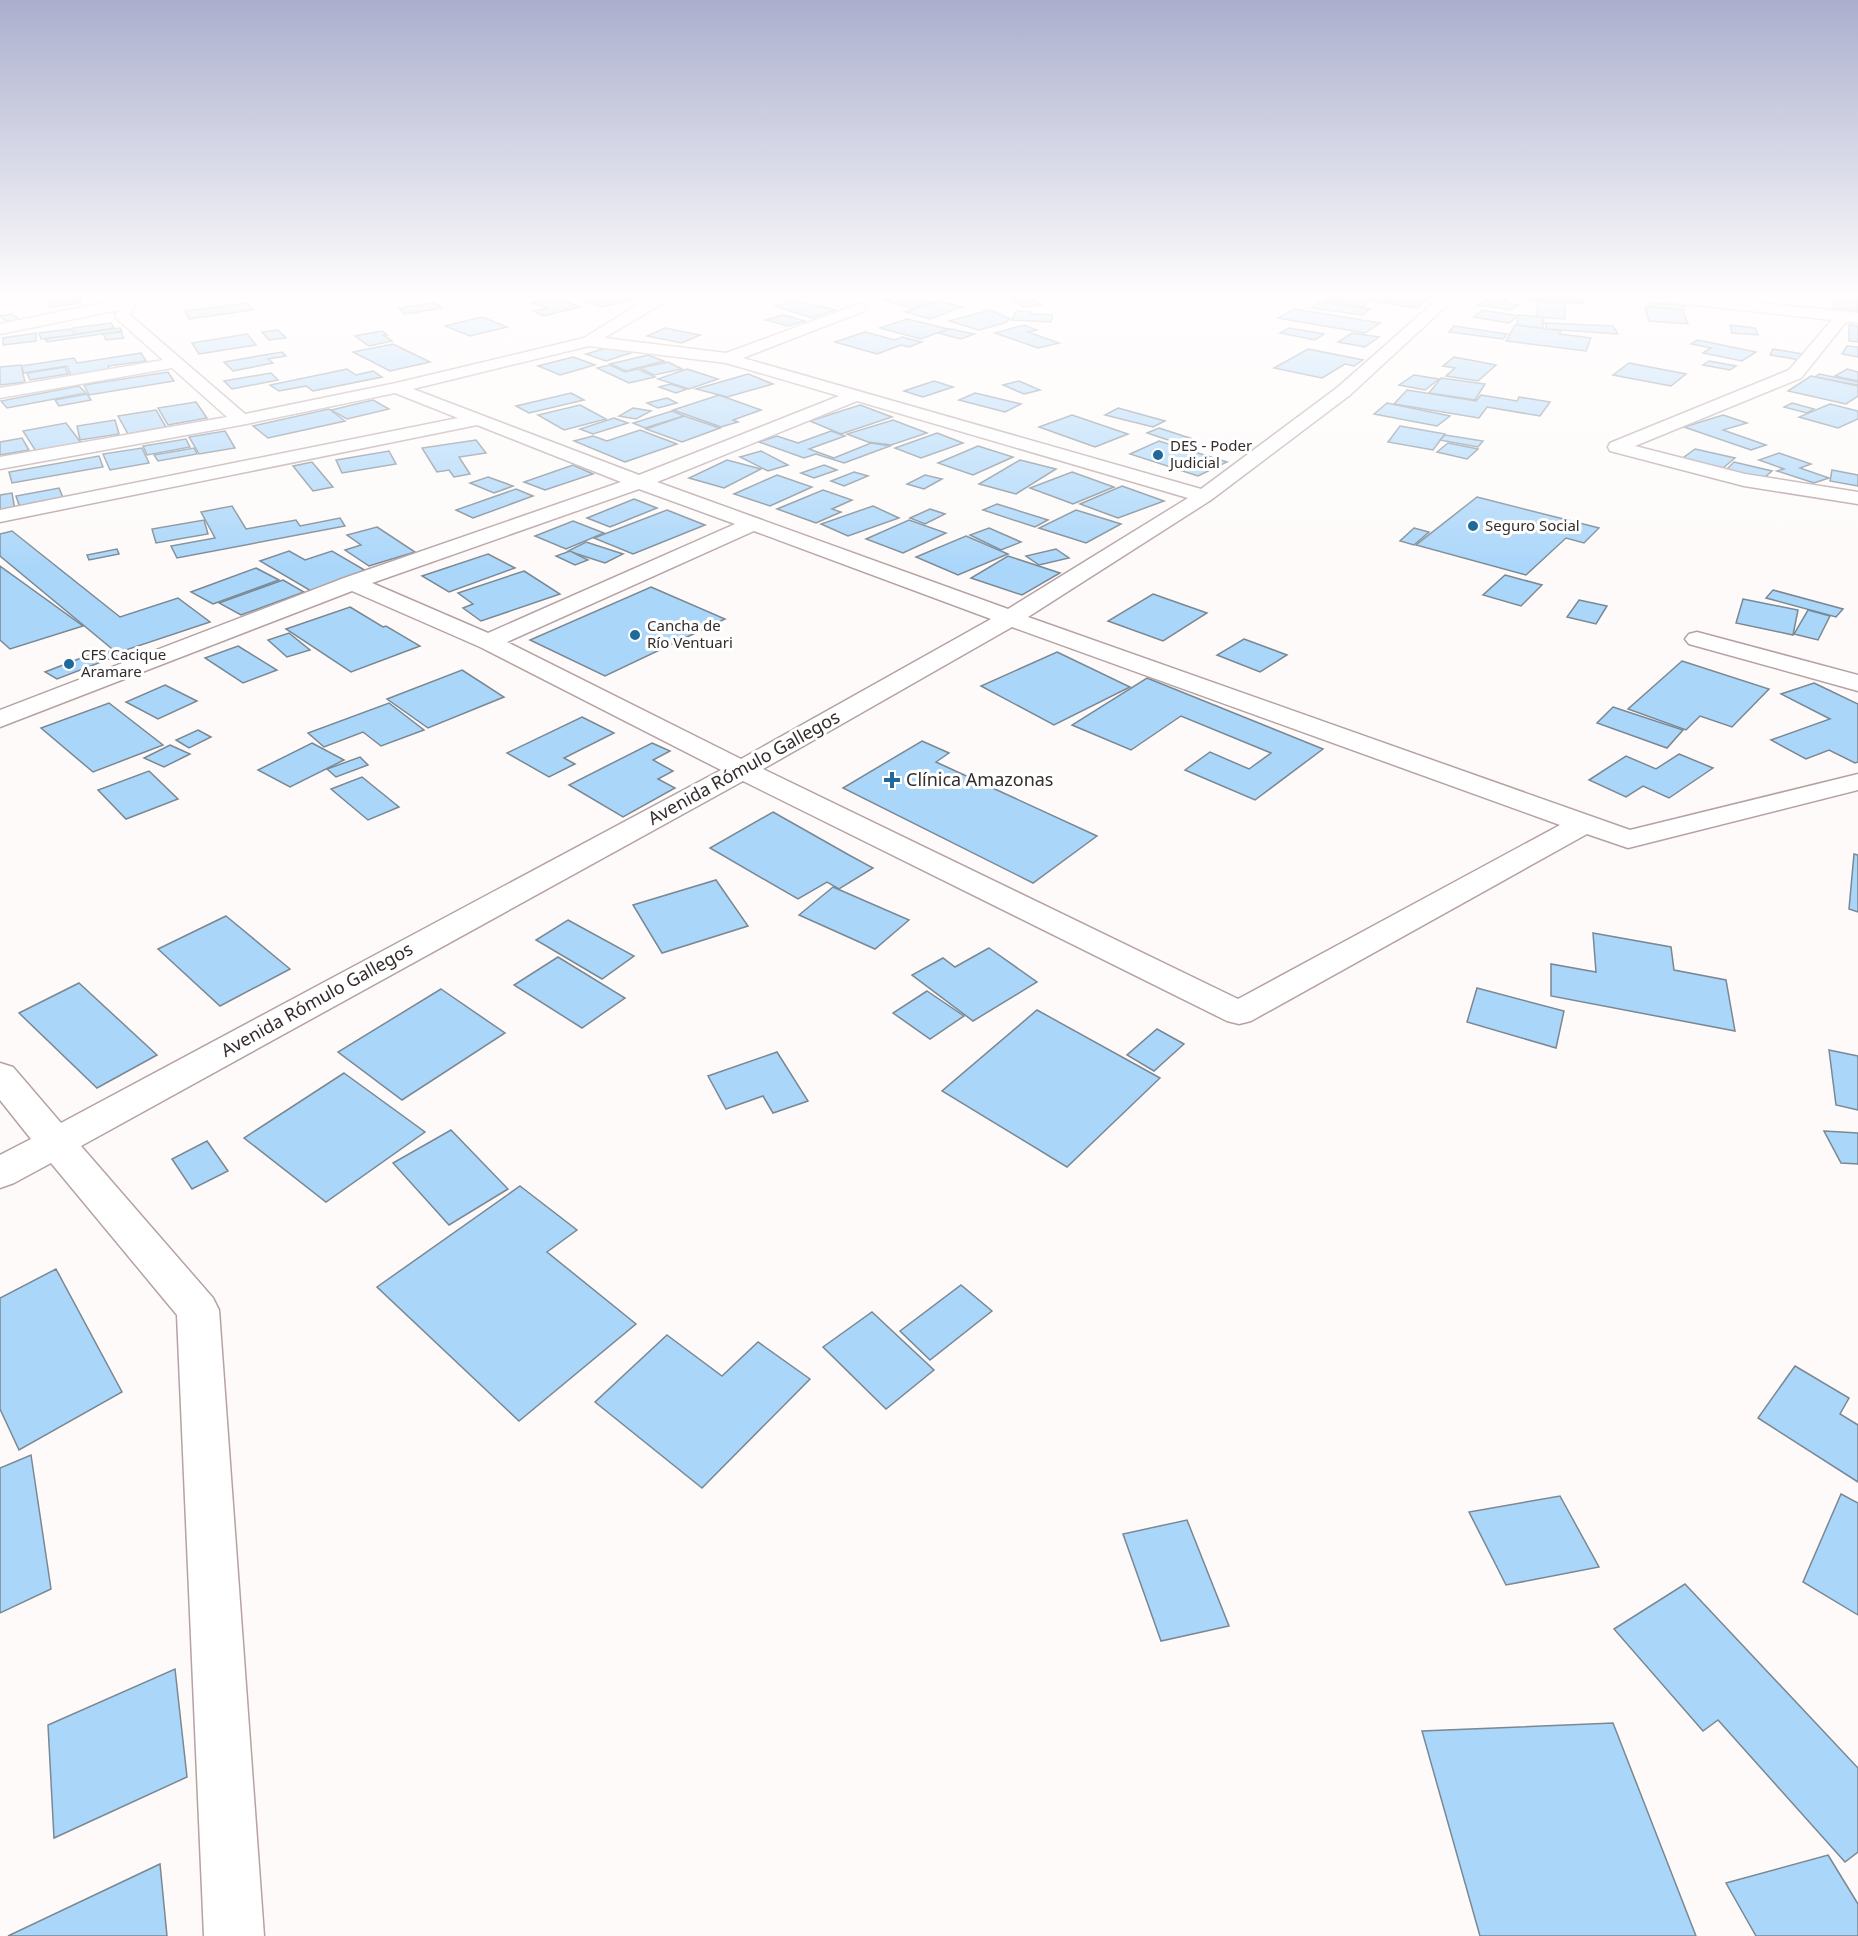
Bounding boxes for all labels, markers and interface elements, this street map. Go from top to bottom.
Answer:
place label: DES - Poder Judicial [1168,435,1252,472]
marker: DES - Poder Judicial [1151,448,1165,462]
place label: Seguro Social [1485,515,1580,535]
marker: Seguro Social [1466,519,1480,533]
place label: Cancha de Río Ventuari [647,615,733,652]
marker: Cancha de Río Ventuari [628,628,642,642]
place label: CFS Cacique Aramare [81,644,166,681]
marker: CFS Cacique Aramare [62,657,76,671]
street label: Avenida Rómulo Gallegos [643,704,844,830]
place label: Clínica Amazonas [906,767,1053,791]
marker: Clínica Amazonas [883,771,901,789]
street label: Avenida Rómulo Gallegos [216,936,417,1062]

